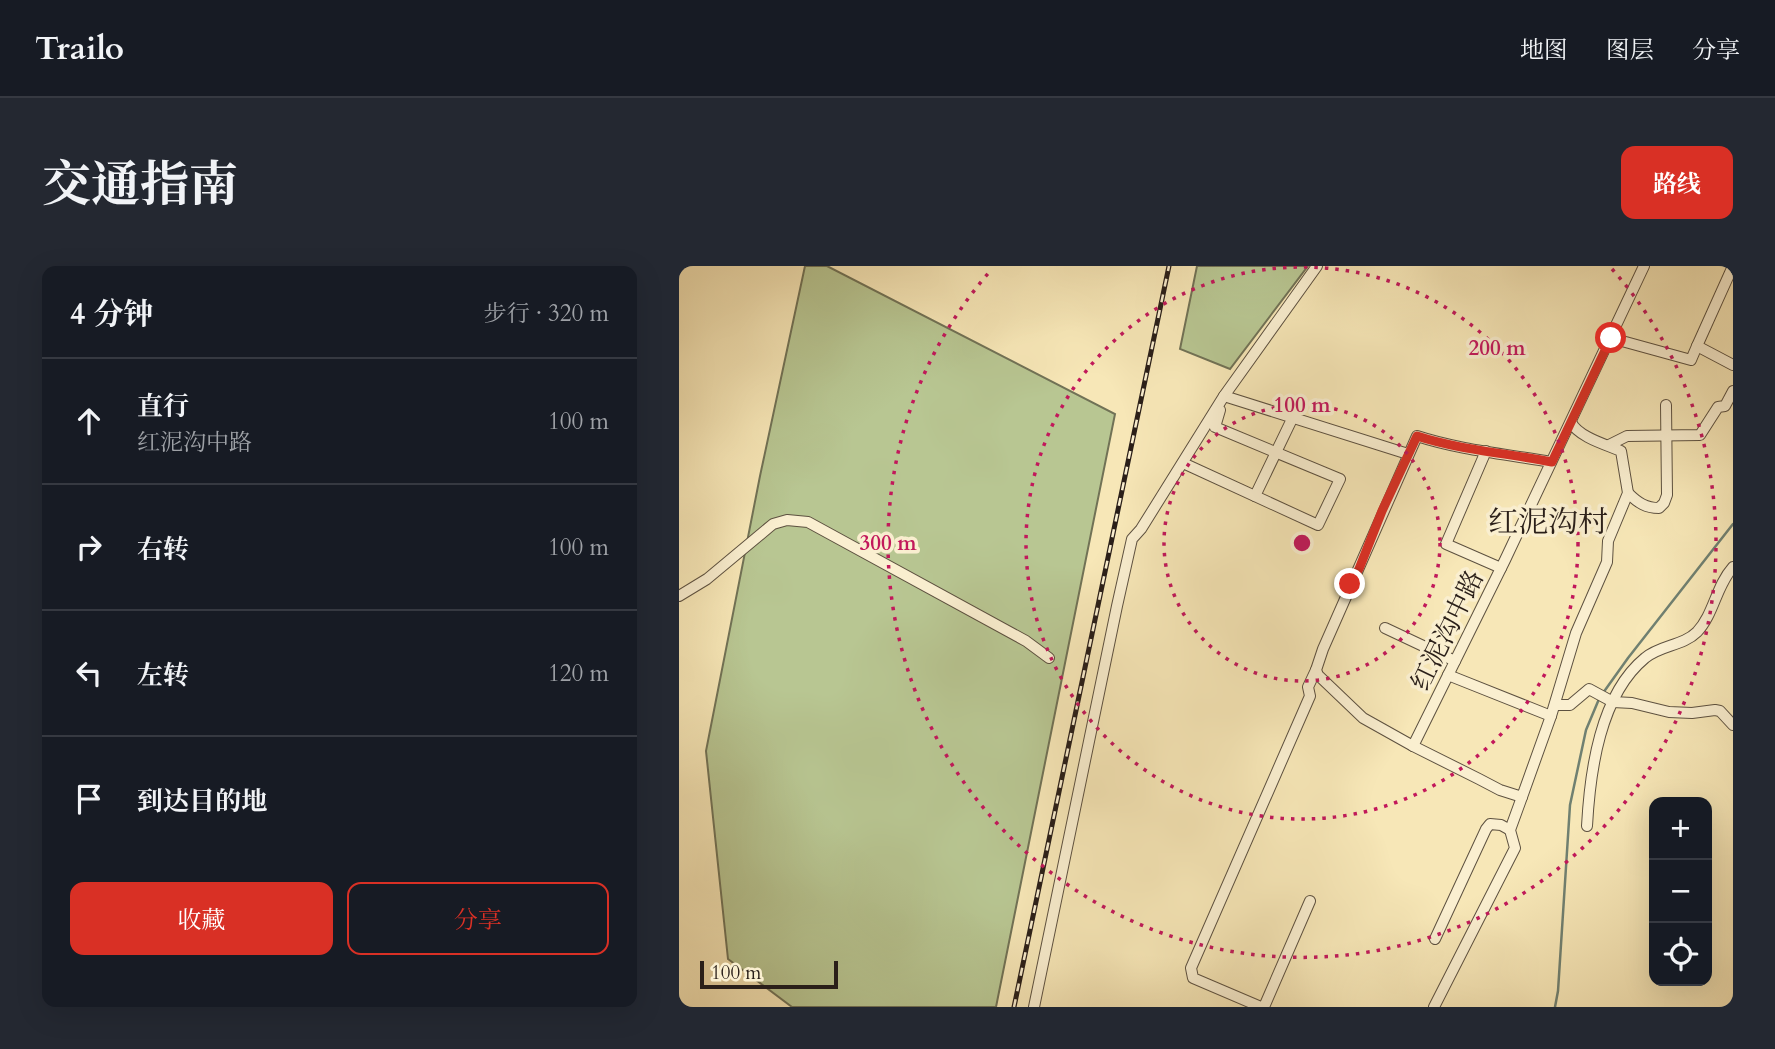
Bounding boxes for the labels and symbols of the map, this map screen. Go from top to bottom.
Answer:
route start [1595,322,1626,353]
text: 200 m [1468,334,1526,363]
text: 100 m [1273,391,1331,420]
district label: 红泥沟村 [1488,502,1608,543]
text: 300 m [859,529,917,558]
centre of rings [1290,531,1314,555]
street label: 红泥沟中路 [1403,564,1492,696]
route end [1334,568,1365,599]
scale bar [700,958,838,990]

